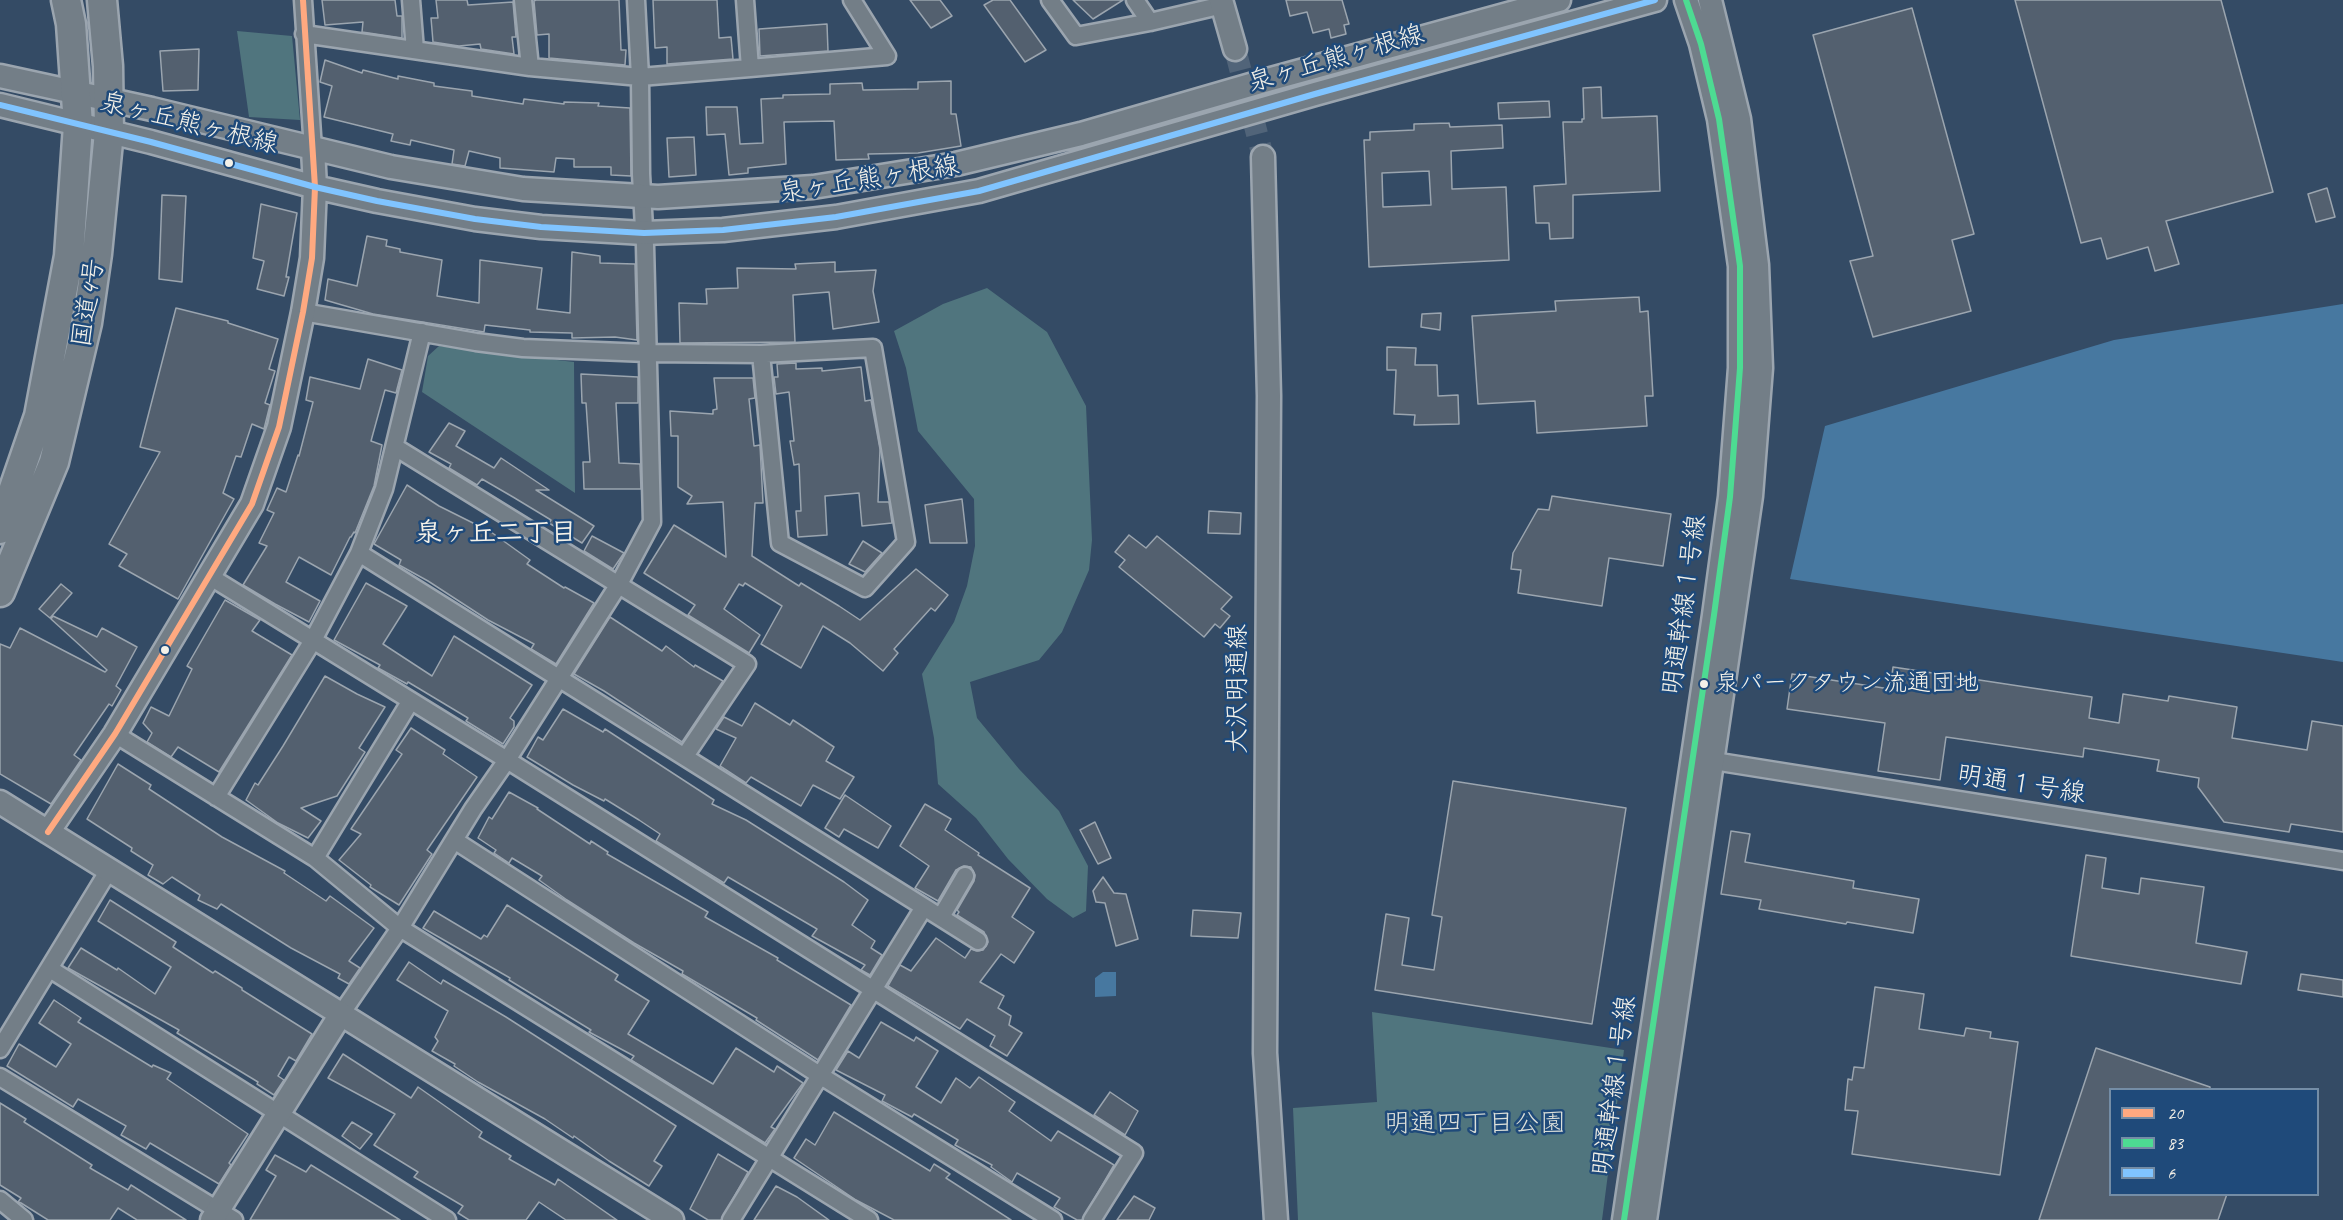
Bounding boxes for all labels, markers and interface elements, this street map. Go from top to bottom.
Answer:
street label: 泉ヶ丘熊ヶ根線 [1244,19,1428,99]
street label: 泉ヶ丘熊ヶ根線 [97,87,281,161]
street label: 泉ヶ丘熊ヶ根線 [777,150,961,210]
unlabelled marker [223,157,235,169]
street label: 国道4号 [67,256,111,350]
street label: 明通幹線１号線 [1657,513,1713,697]
district label: 泉ヶ丘二丁目 [415,518,577,550]
street label: 大沢明通線 [1222,624,1254,754]
unlabelled marker [159,644,171,656]
place label: 泉パークタウン流通団地 [1715,670,1979,698]
marker: 泉パークタウン流通団地 [1698,678,1710,690]
street label: 明通１号線 [1954,759,2088,811]
street label: 明通幹線１号線 [1587,994,1643,1178]
legend [2109,1088,2319,1196]
text: 20 [2167,1102,2183,1124]
park label: 明通四丁目公園 [1384,1108,1566,1140]
text: 83 [2167,1132,2183,1154]
text: 6 [2167,1162,2175,1184]

